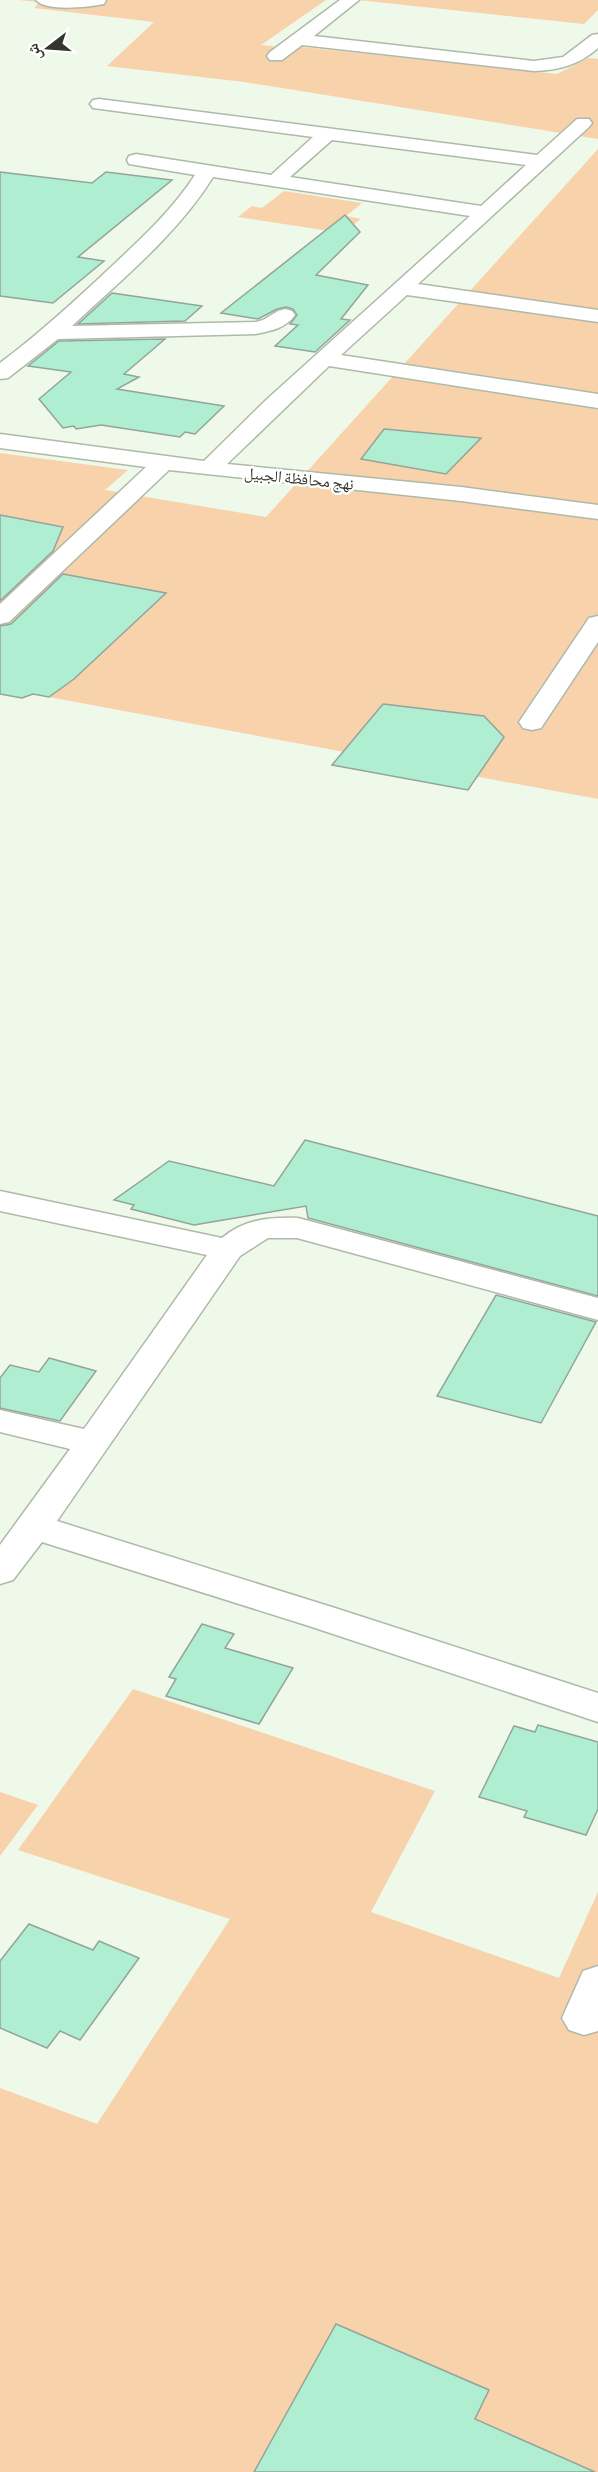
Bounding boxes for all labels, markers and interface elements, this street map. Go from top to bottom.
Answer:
north arrow [18,18,78,78]
text: ش [24,41,47,63]
street label: نهج محافظة الجبيل [243,464,355,495]

